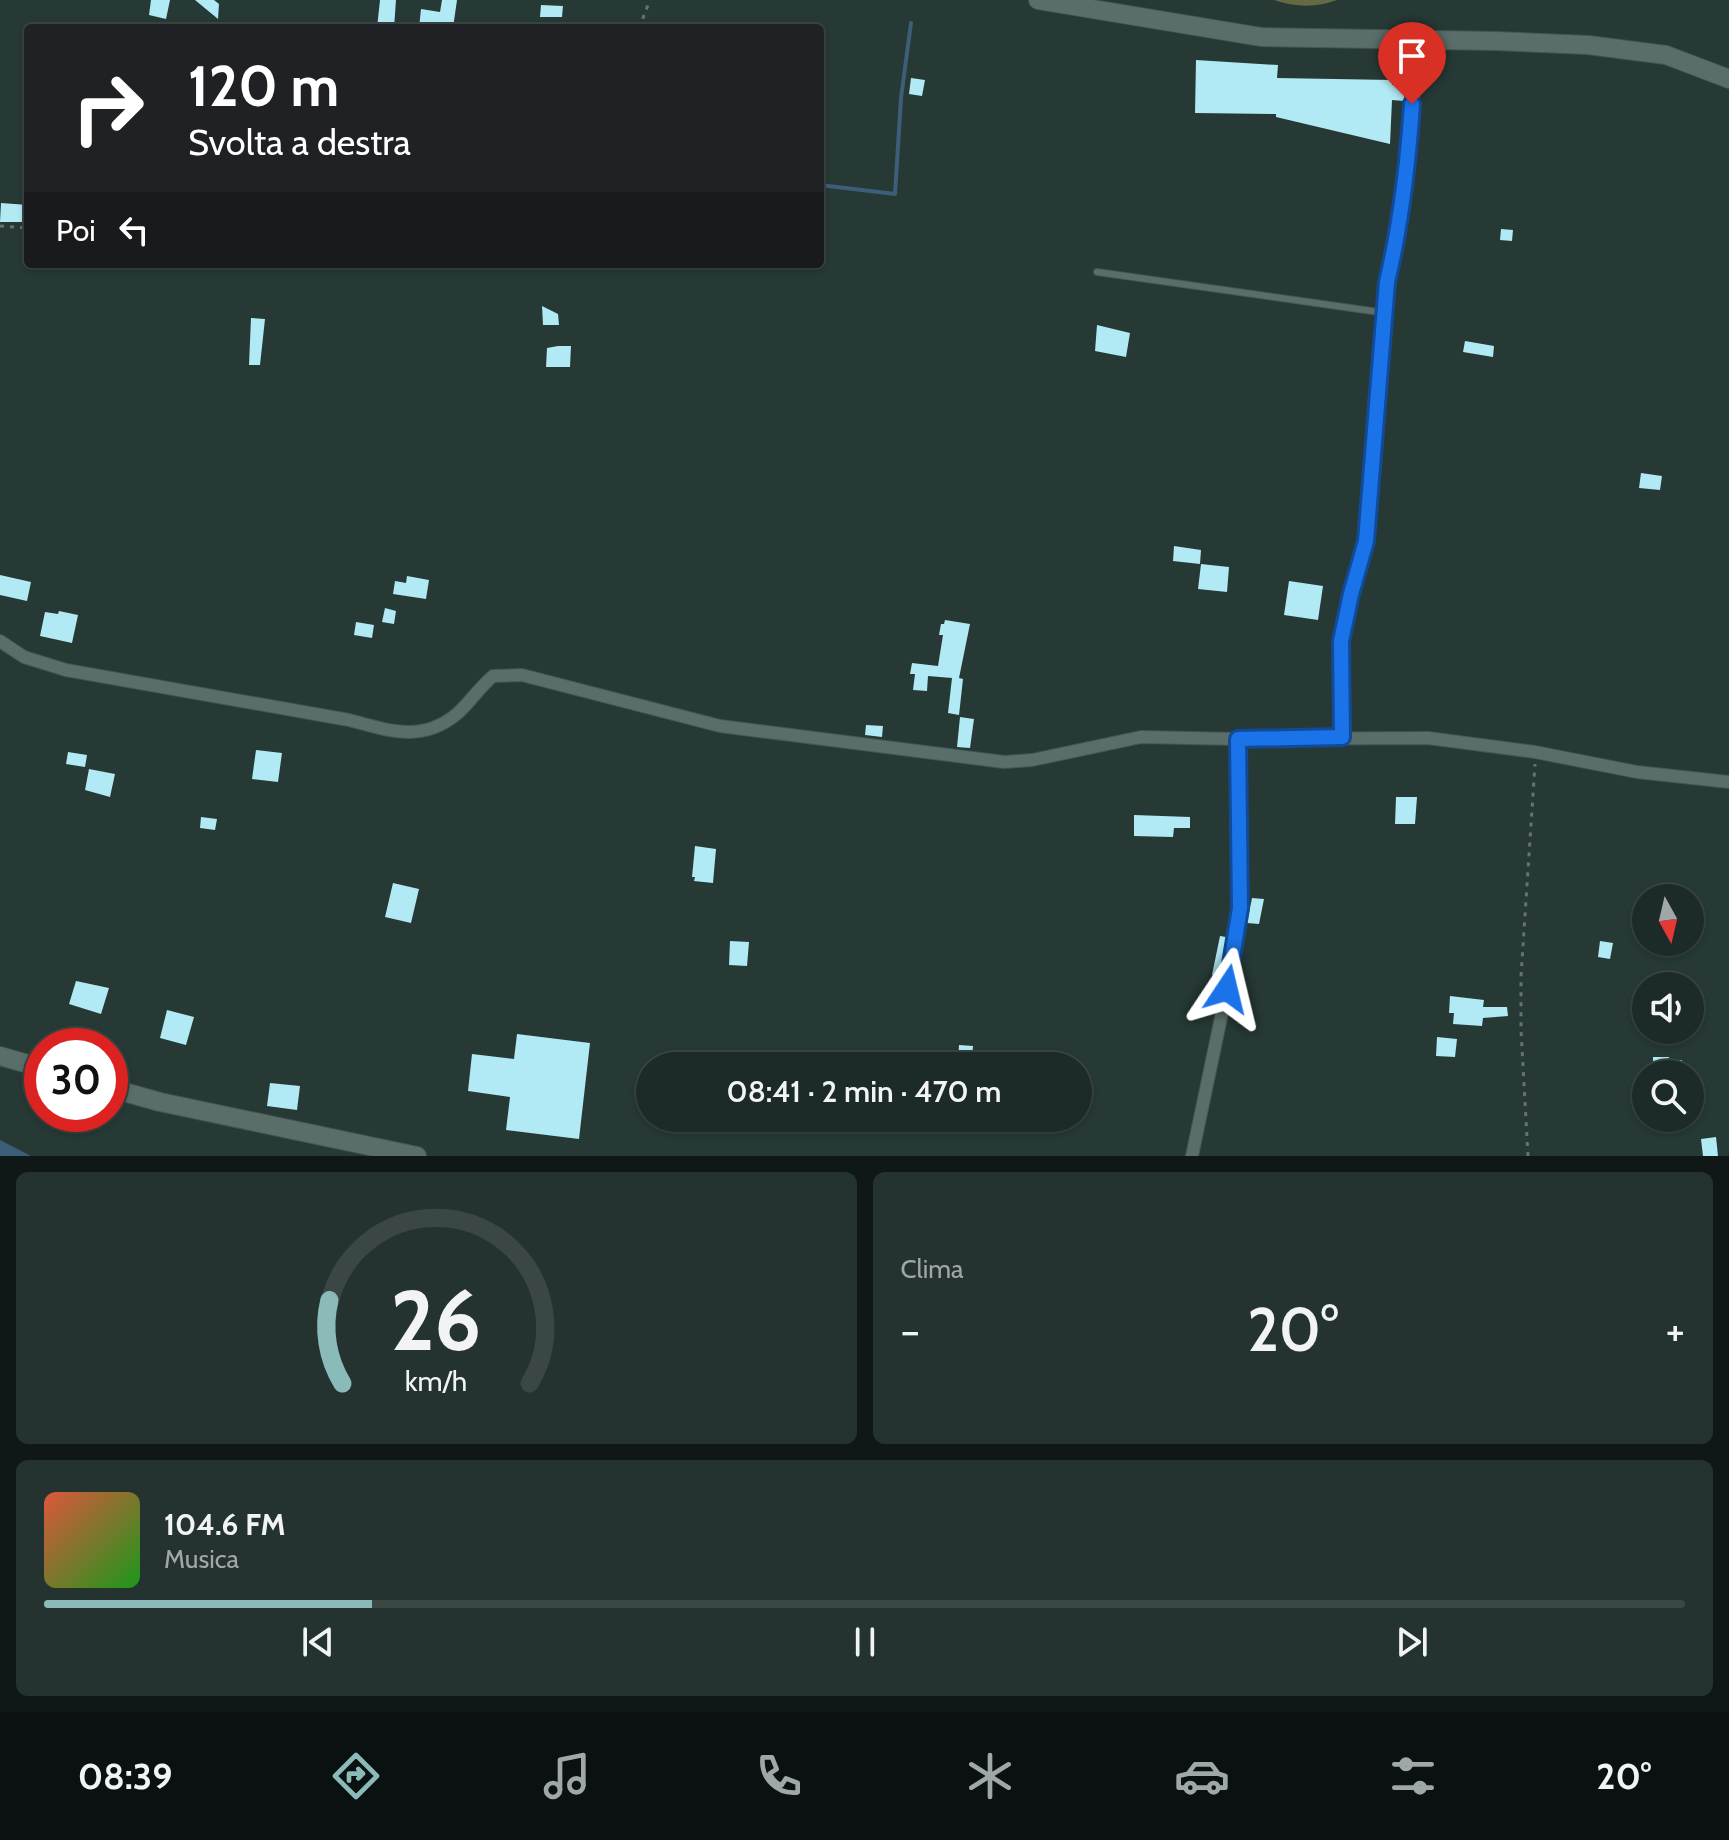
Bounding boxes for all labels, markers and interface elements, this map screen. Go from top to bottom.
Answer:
pin [1378,22,1446,104]
icon: arrive [1390,34,1434,78]
text: 120 m [188,52,339,120]
icon: right [56,56,160,160]
text: Svolta a destra [188,120,411,164]
icon: left [112,208,156,252]
text: Poi [56,212,96,249]
north arrow [1632,884,1704,956]
map controls [1632,884,1704,1132]
position arrow [1185,947,1269,1031]
button: sound [1632,972,1704,1044]
speed limit sign: 30 [24,1028,128,1132]
button: search [1632,1060,1704,1132]
text: 08:41 · 2 min · 470 m [727,1073,1001,1110]
text: Clima [901,1253,963,1285]
text: 26 [391,1270,482,1371]
text: 20° [1247,1293,1338,1366]
text: − [901,1304,920,1357]
text: + [1666,1304,1685,1357]
text: km/h [405,1363,468,1398]
text: 104.6 FM [164,1506,285,1543]
text: Musica [164,1543,239,1575]
icon: previous [296,1620,340,1664]
icon: pause [843,1620,887,1664]
icon: next [1390,1620,1434,1664]
icon: directions [328,1748,384,1804]
icon: music [539,1748,595,1804]
icon: phone [751,1748,807,1804]
icon: climate [962,1748,1018,1804]
icon: car [1174,1748,1230,1804]
icon: filters [1385,1748,1441,1804]
text: 08:39 [78,1754,173,1798]
text: 20° [1596,1754,1651,1798]

